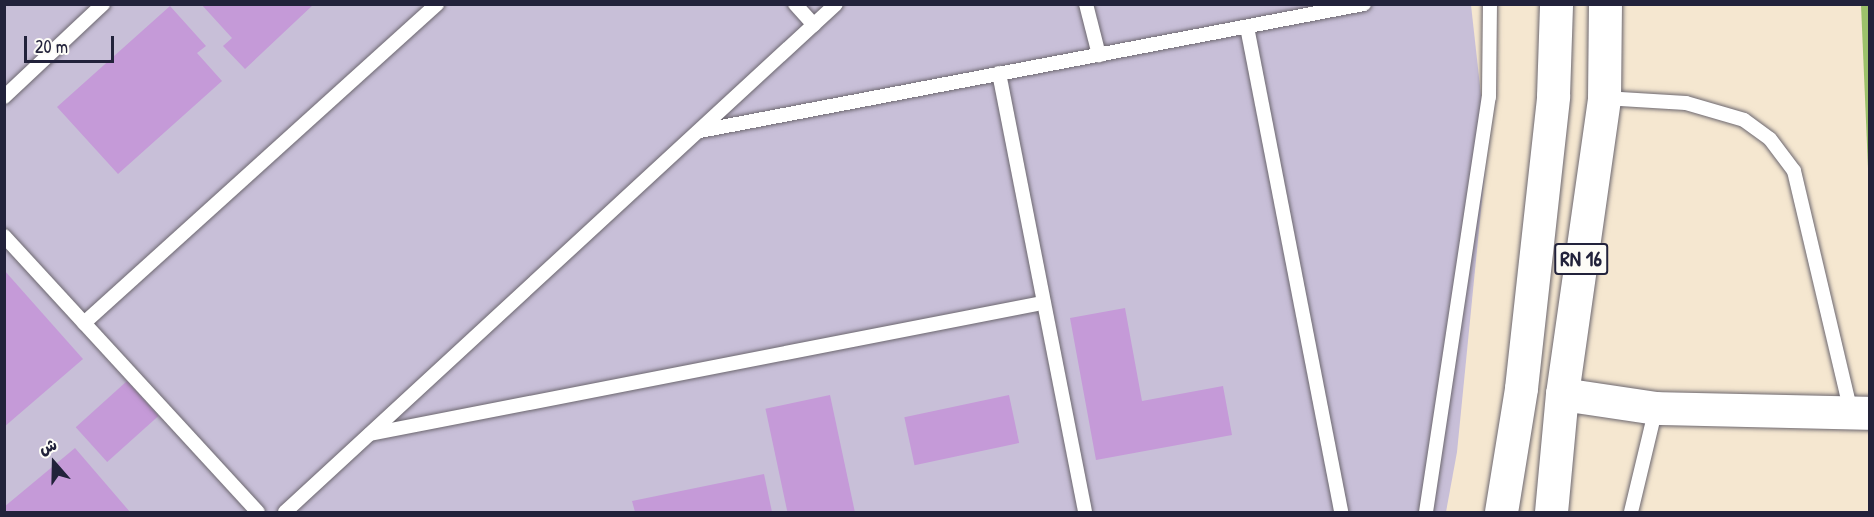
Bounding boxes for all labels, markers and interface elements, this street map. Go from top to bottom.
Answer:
scale bar [27,24,117,62]
text: 20 m [35,34,68,59]
road number: RN 16 [1554,241,1608,277]
north arrow [24,433,84,493]
text: ش [36,433,60,459]

